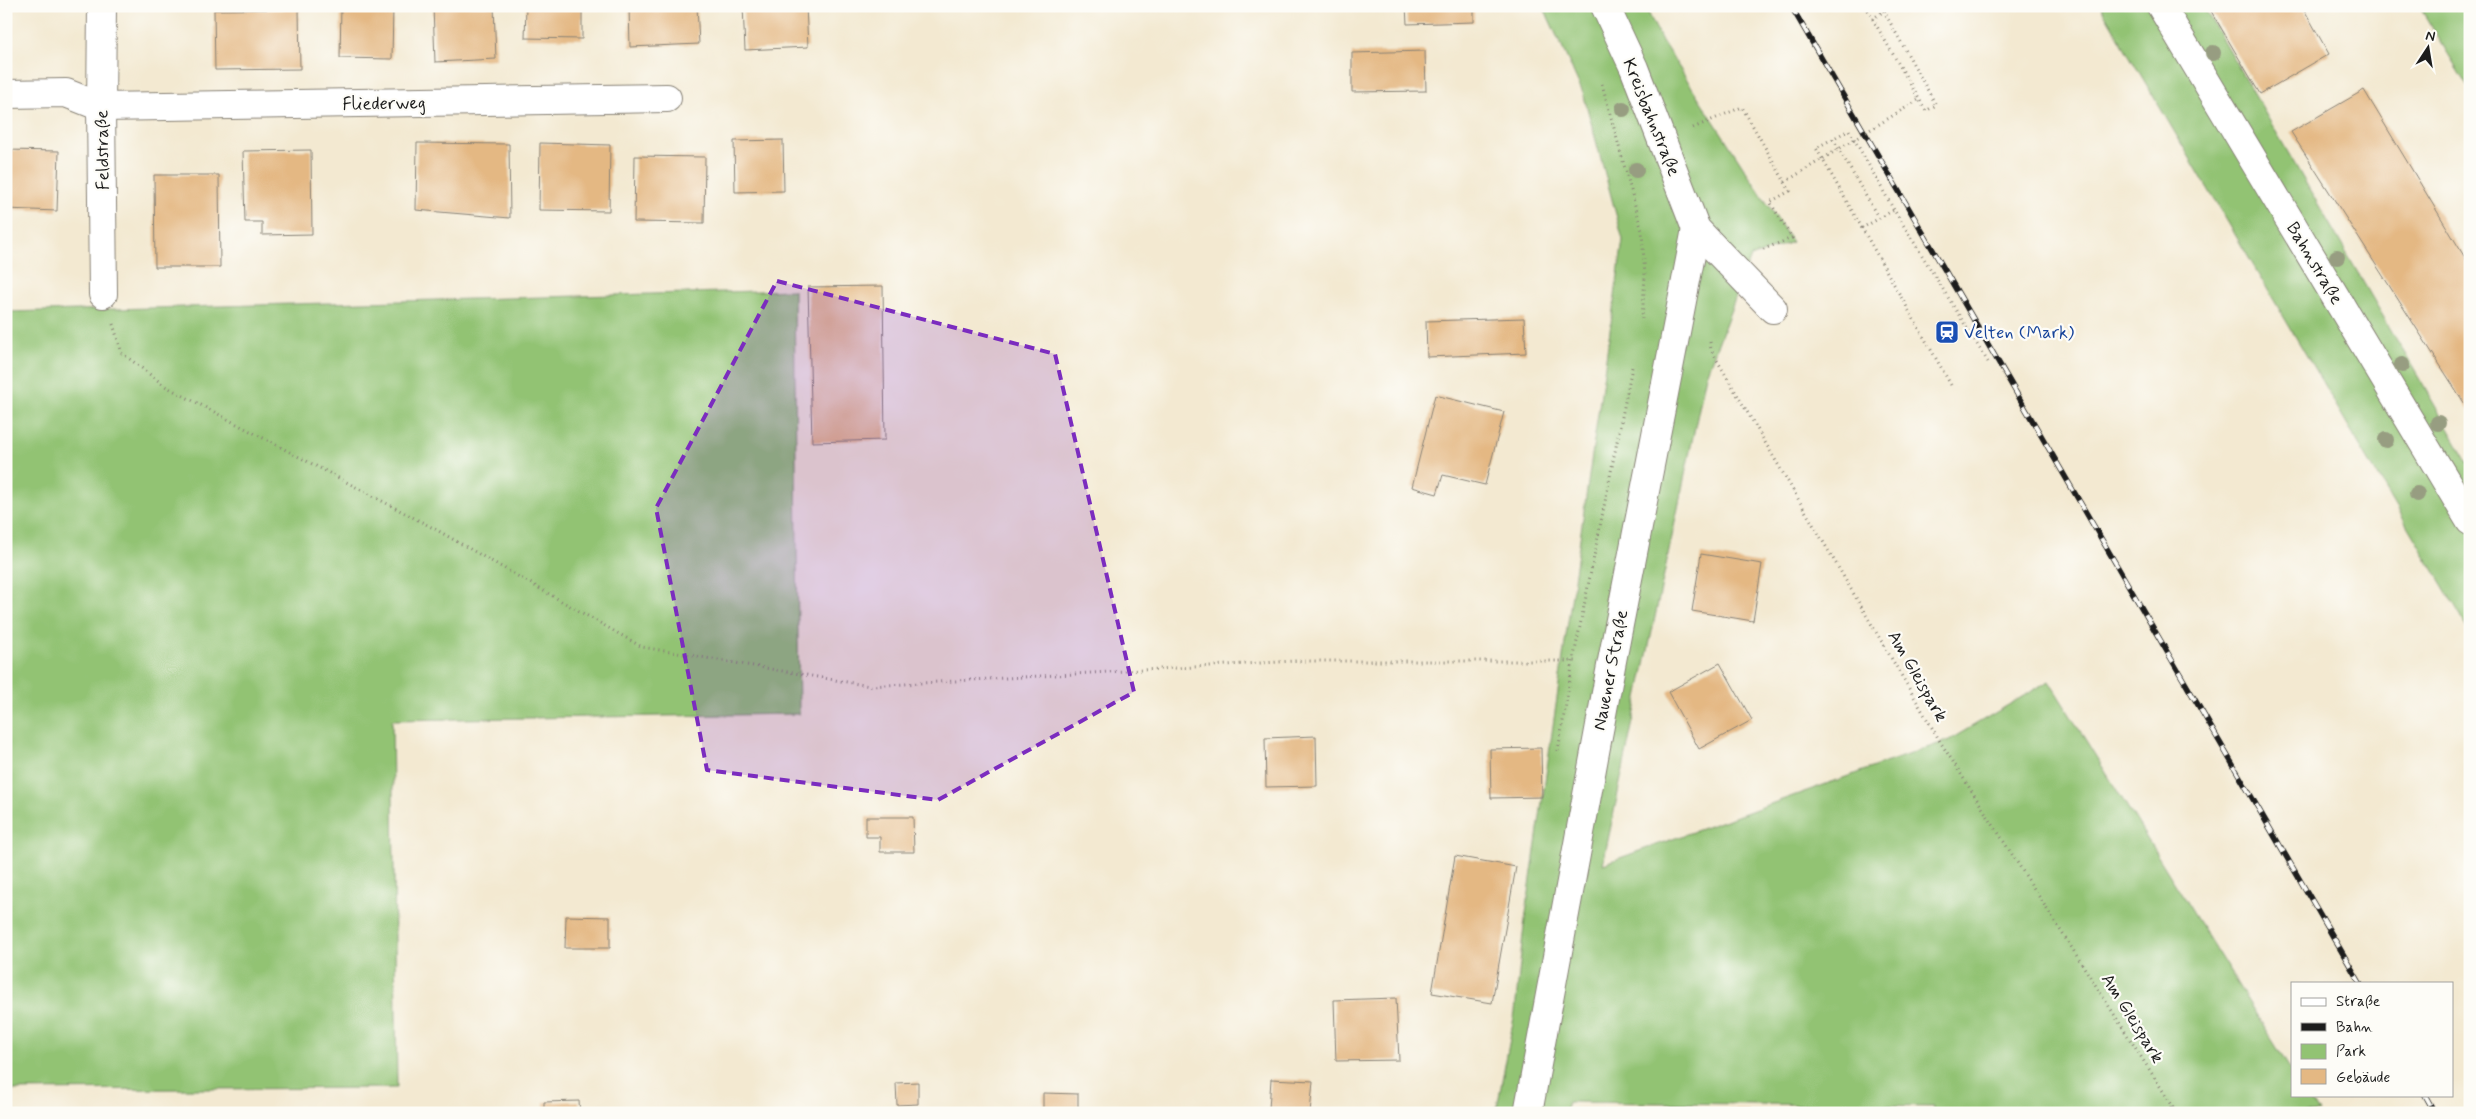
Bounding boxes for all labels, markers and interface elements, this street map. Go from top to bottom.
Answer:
north arrow [2404,22,2454,72]
text: N [2424,26,2437,46]
street label: Kreisbahnstraße [1616,55,1686,180]
street label: Fliederweg [342,91,426,117]
street label: Feldstraße [90,110,116,190]
street label: Bahnstraße [2280,218,2348,309]
station icon: Velten (Mark) [1934,319,1960,345]
place label: Velten (Mark) [1964,321,2075,345]
street label: Nauener Straße [1588,608,1634,733]
street label: Am Gleispark [1881,627,1953,726]
street label: Am Gleispark [2095,969,2169,1068]
legend [2291,982,2454,1096]
text: Straße [2336,992,2380,1012]
text: Bahn [2336,1018,2373,1038]
text: Park [2336,1042,2366,1062]
text: Gebäude [2336,1068,2390,1088]

